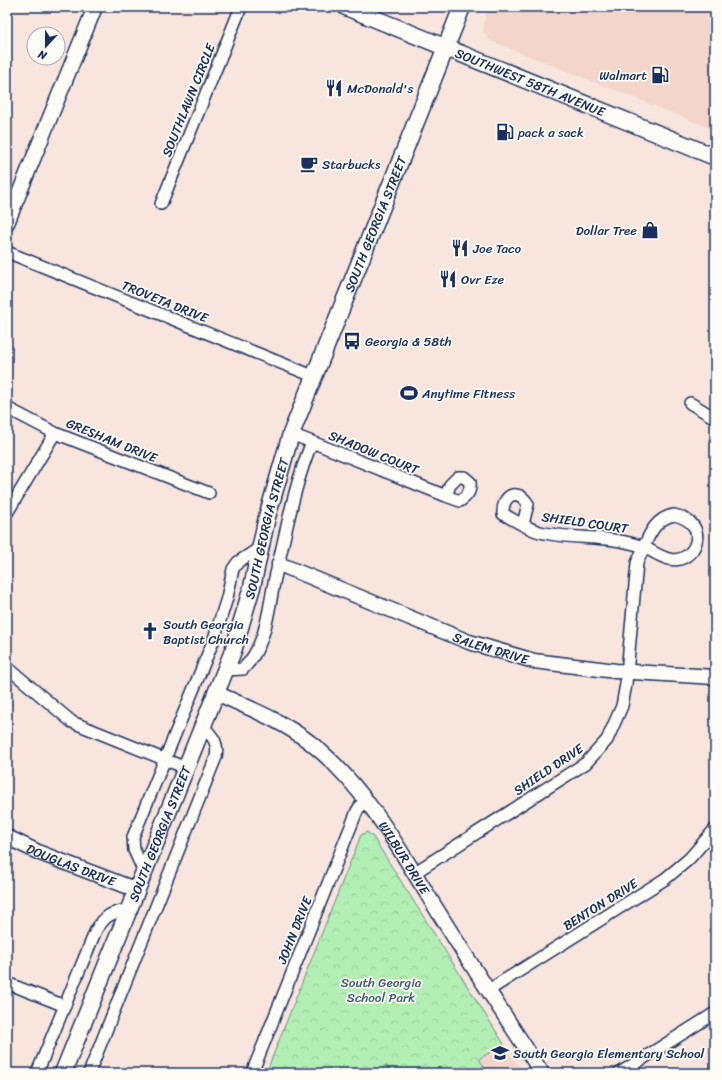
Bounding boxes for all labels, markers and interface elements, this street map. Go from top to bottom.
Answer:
north arrow [26,26,66,66]
street label: SOUTHLAWN CIRCLE [155,39,222,160]
street label: SOUTHWEST 58TH AVENUE [452,42,609,123]
text: N [35,44,50,65]
place label: Walmart [599,64,647,87]
fuel station icon: Walmart [650,65,670,85]
place label: McDonald's [347,77,413,100]
restaurant icon: McDonald's [324,78,344,98]
place label: pack a sack [517,121,584,144]
fuel station icon: pack a sack [495,122,515,142]
street label: SOUTH GEORGIA STREET [338,152,413,296]
place label: Starbucks [322,153,381,176]
cafe icon: Starbucks [299,154,319,174]
place label: Dollar Tree [576,219,637,242]
shop icon: Dollar Tree [640,220,660,240]
place label: Joe Taco [472,237,522,260]
restaurant icon: Joe Taco [450,238,470,258]
place label: Ovr Eze [461,268,505,291]
restaurant icon: Ovr Eze [438,269,458,289]
street label: TROVETA DRIVE [118,274,212,330]
place label: Georgia & 58th [365,330,452,353]
bus stop icon: Georgia & 58th [342,331,362,351]
place label: Anytime Fitness [421,382,515,405]
sports icon: Anytime Fitness [399,383,419,403]
street label: GRESHAM DRIVE [63,412,162,470]
street label: SHADOW COURT [325,424,423,481]
street label: SOUTH GEORGIA STREET [238,455,296,602]
street label: SHIELD COURT [540,505,630,540]
place label: South Georgia Baptist Church [163,613,249,651]
church icon: South Georgia Baptist Church [140,621,160,641]
street label: SALEM DRIVE [449,626,532,671]
street label: SHIELD DRIVE [508,737,589,801]
street label: SOUTH GEORGIA STREET [122,762,198,905]
street label: WILBUR DRIVE [372,816,436,900]
street label: DOUGLAS DRIVE [22,837,120,893]
street label: BENTON DRIVE [558,872,643,937]
street label: JOHN DRIVE [270,892,319,968]
park label: South Georgia School Park [341,971,422,1009]
place label: South Georgia Elementary School [513,1042,705,1065]
school or university icon: South Georgia Elementary School [490,1043,510,1063]

